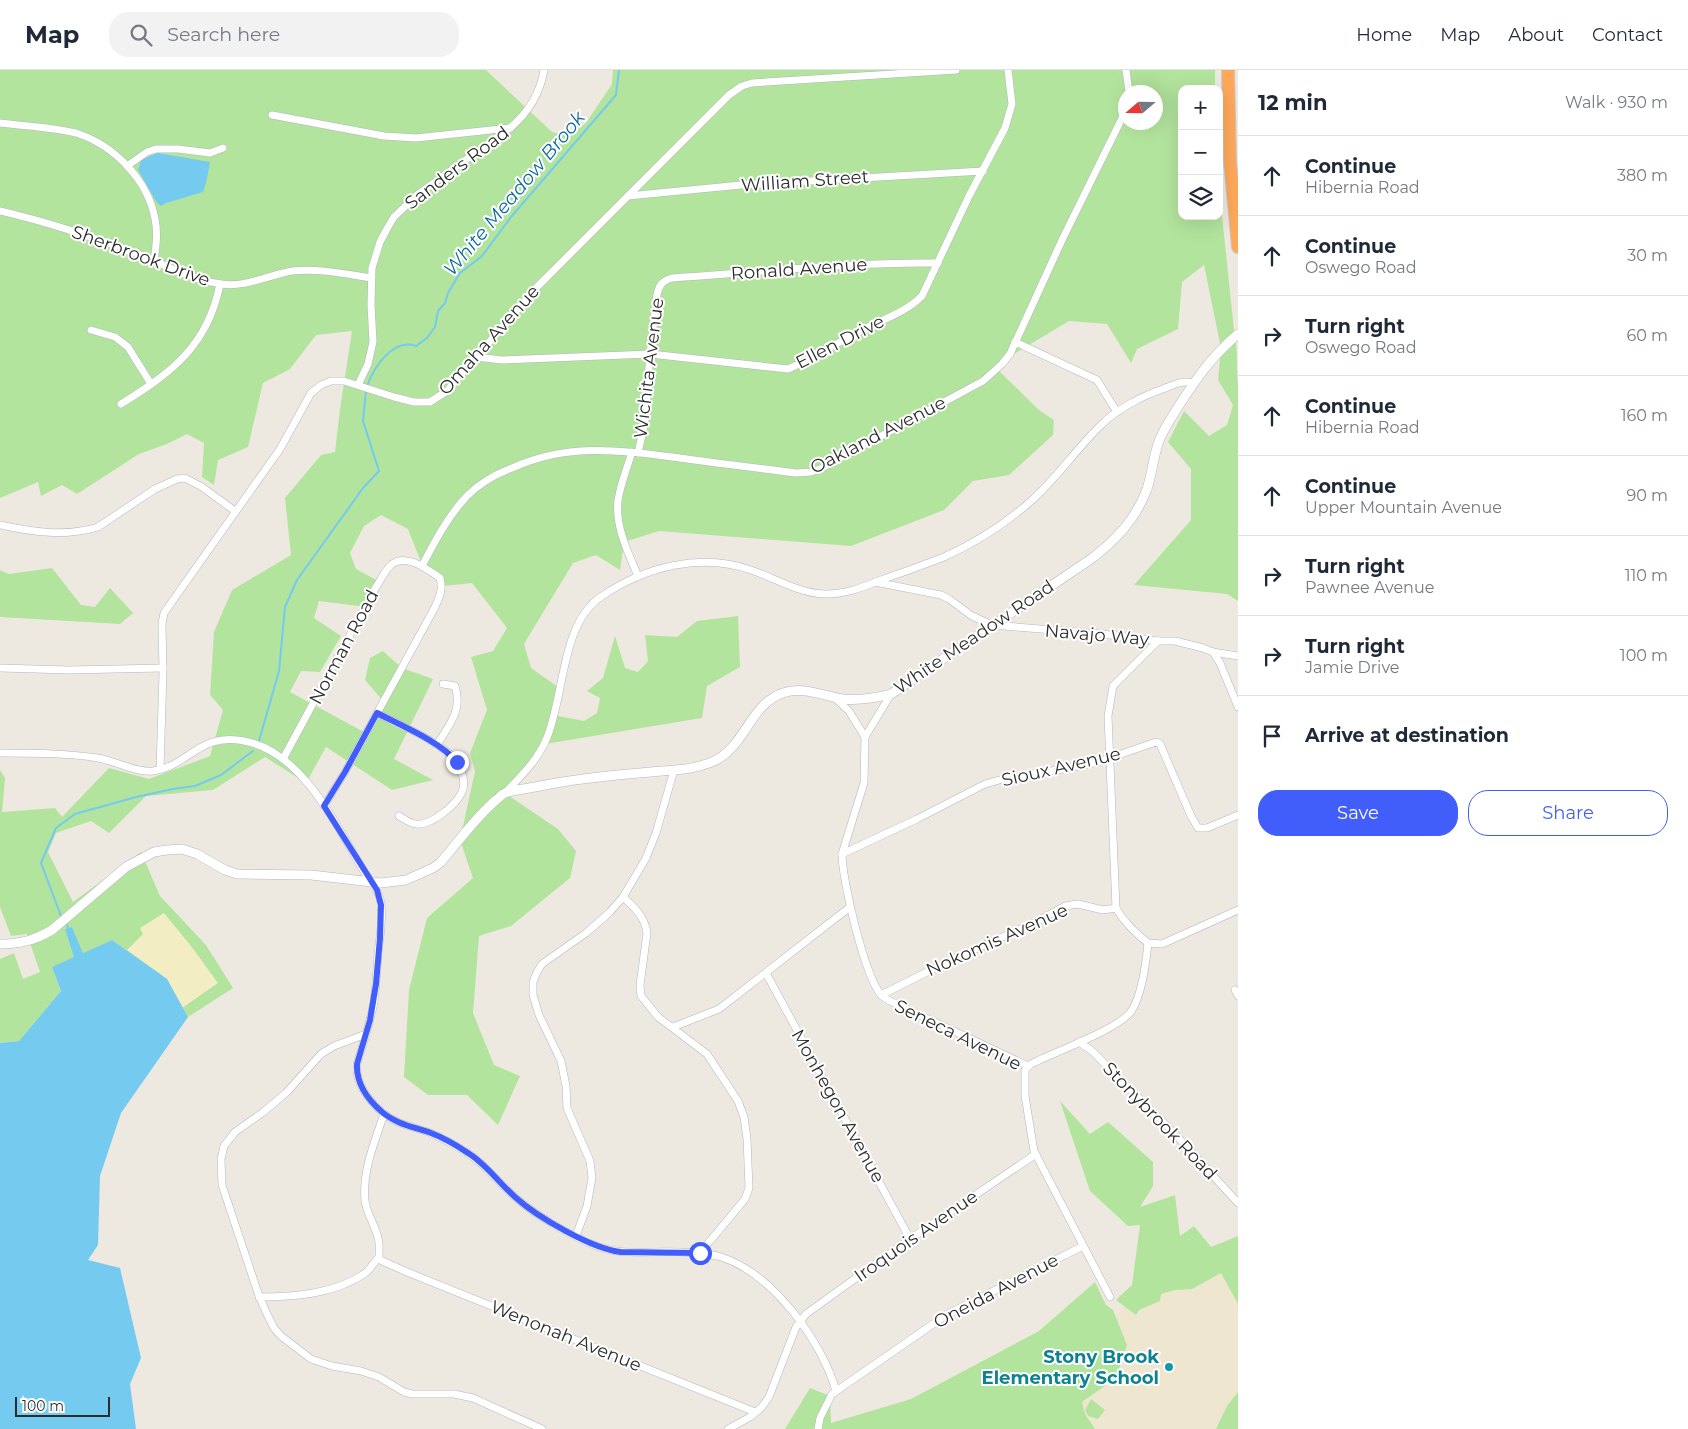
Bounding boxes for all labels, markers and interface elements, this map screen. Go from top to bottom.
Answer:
search box [109,12,459,57]
text: Map [25,20,79,49]
icon: search [127,21,155,49]
text: Search here [167,23,280,46]
text: Home [1356,24,1412,46]
text: Map [1440,24,1480,46]
text: About [1508,24,1564,46]
text: Contact [1592,24,1663,46]
north arrow [1118,85,1163,130]
map controls [1178,85,1223,220]
button: + [1178,85,1223,130]
text: 12 min [1258,90,1327,115]
text: Walk · 930 m [1565,93,1668,112]
water label: White Meadow Brook [439,106,590,280]
street label: Sanders Road [401,122,513,214]
button: − [1178,130,1223,175]
text: Continue [1305,155,1396,178]
icon: ahead [1258,162,1286,190]
street label: William Street [740,166,870,196]
text: 380 m [1617,166,1668,185]
button: layers [1178,175,1223,220]
text: Hibernia Road [1305,178,1420,197]
street label: Sherbrook Drive [69,221,213,291]
text: Continue [1305,235,1396,258]
icon: ahead [1258,242,1286,270]
text: 30 m [1627,246,1668,265]
street label: Ronald Avenue [730,253,868,285]
text: Oswego Road [1305,258,1417,277]
street label: Omaha Avenue [434,280,544,399]
street label: Wichita Avenue [629,296,669,440]
street label: Ellen Drive [792,310,888,374]
text: Turn right [1305,315,1405,338]
icon: right [1258,322,1286,350]
text: 60 m [1626,326,1668,345]
text: Oswego Road [1305,338,1417,357]
street label: Oakland Avenue [807,391,949,479]
text: Continue [1305,395,1396,418]
icon: ahead [1258,402,1286,430]
text: 160 m [1621,406,1668,425]
text: Hibernia Road [1305,418,1420,437]
text: Continue [1305,475,1396,498]
icon: ahead [1258,482,1286,510]
text: 90 m [1626,486,1668,505]
text: Upper Mountain Avenue [1305,498,1502,517]
text: Turn right [1305,555,1405,578]
icon: right [1258,562,1286,590]
text: 110 m [1625,566,1668,585]
street label: White Meadow Road [890,575,1058,699]
text: Pawnee Avenue [1305,578,1434,597]
street label: Norman Road [305,586,383,708]
street label: Navajo Way [1044,619,1151,651]
text: Turn right [1305,635,1405,658]
icon: right [1258,642,1286,670]
text: 100 m [1620,646,1668,665]
text: Jamie Drive [1305,658,1400,677]
icon: arrive [1258,722,1286,750]
text: Arrive at destination [1305,724,1509,747]
street label: Sioux Avenue [999,743,1123,791]
route end [446,751,469,774]
button: Save [1258,790,1458,836]
button: Share [1468,790,1668,836]
street label: Nokomis Avenue [923,899,1071,981]
street label: Seneca Avenue [891,995,1025,1075]
street label: Monhegon Avenue [787,1025,889,1187]
street label: Stonybrook Road [1098,1058,1222,1184]
street label: Iroquois Avenue [850,1185,982,1287]
route start [689,1242,712,1265]
street label: Oneida Avenue [930,1249,1062,1333]
street label: Wenonah Avenue [487,1296,645,1376]
place label: Stony Brook Elementary School [982,1346,1159,1389]
marker: Stony Brook Elementary School [1163,1361,1175,1373]
scale bar [15,1394,110,1417]
text: 100 m [22,1397,64,1415]

